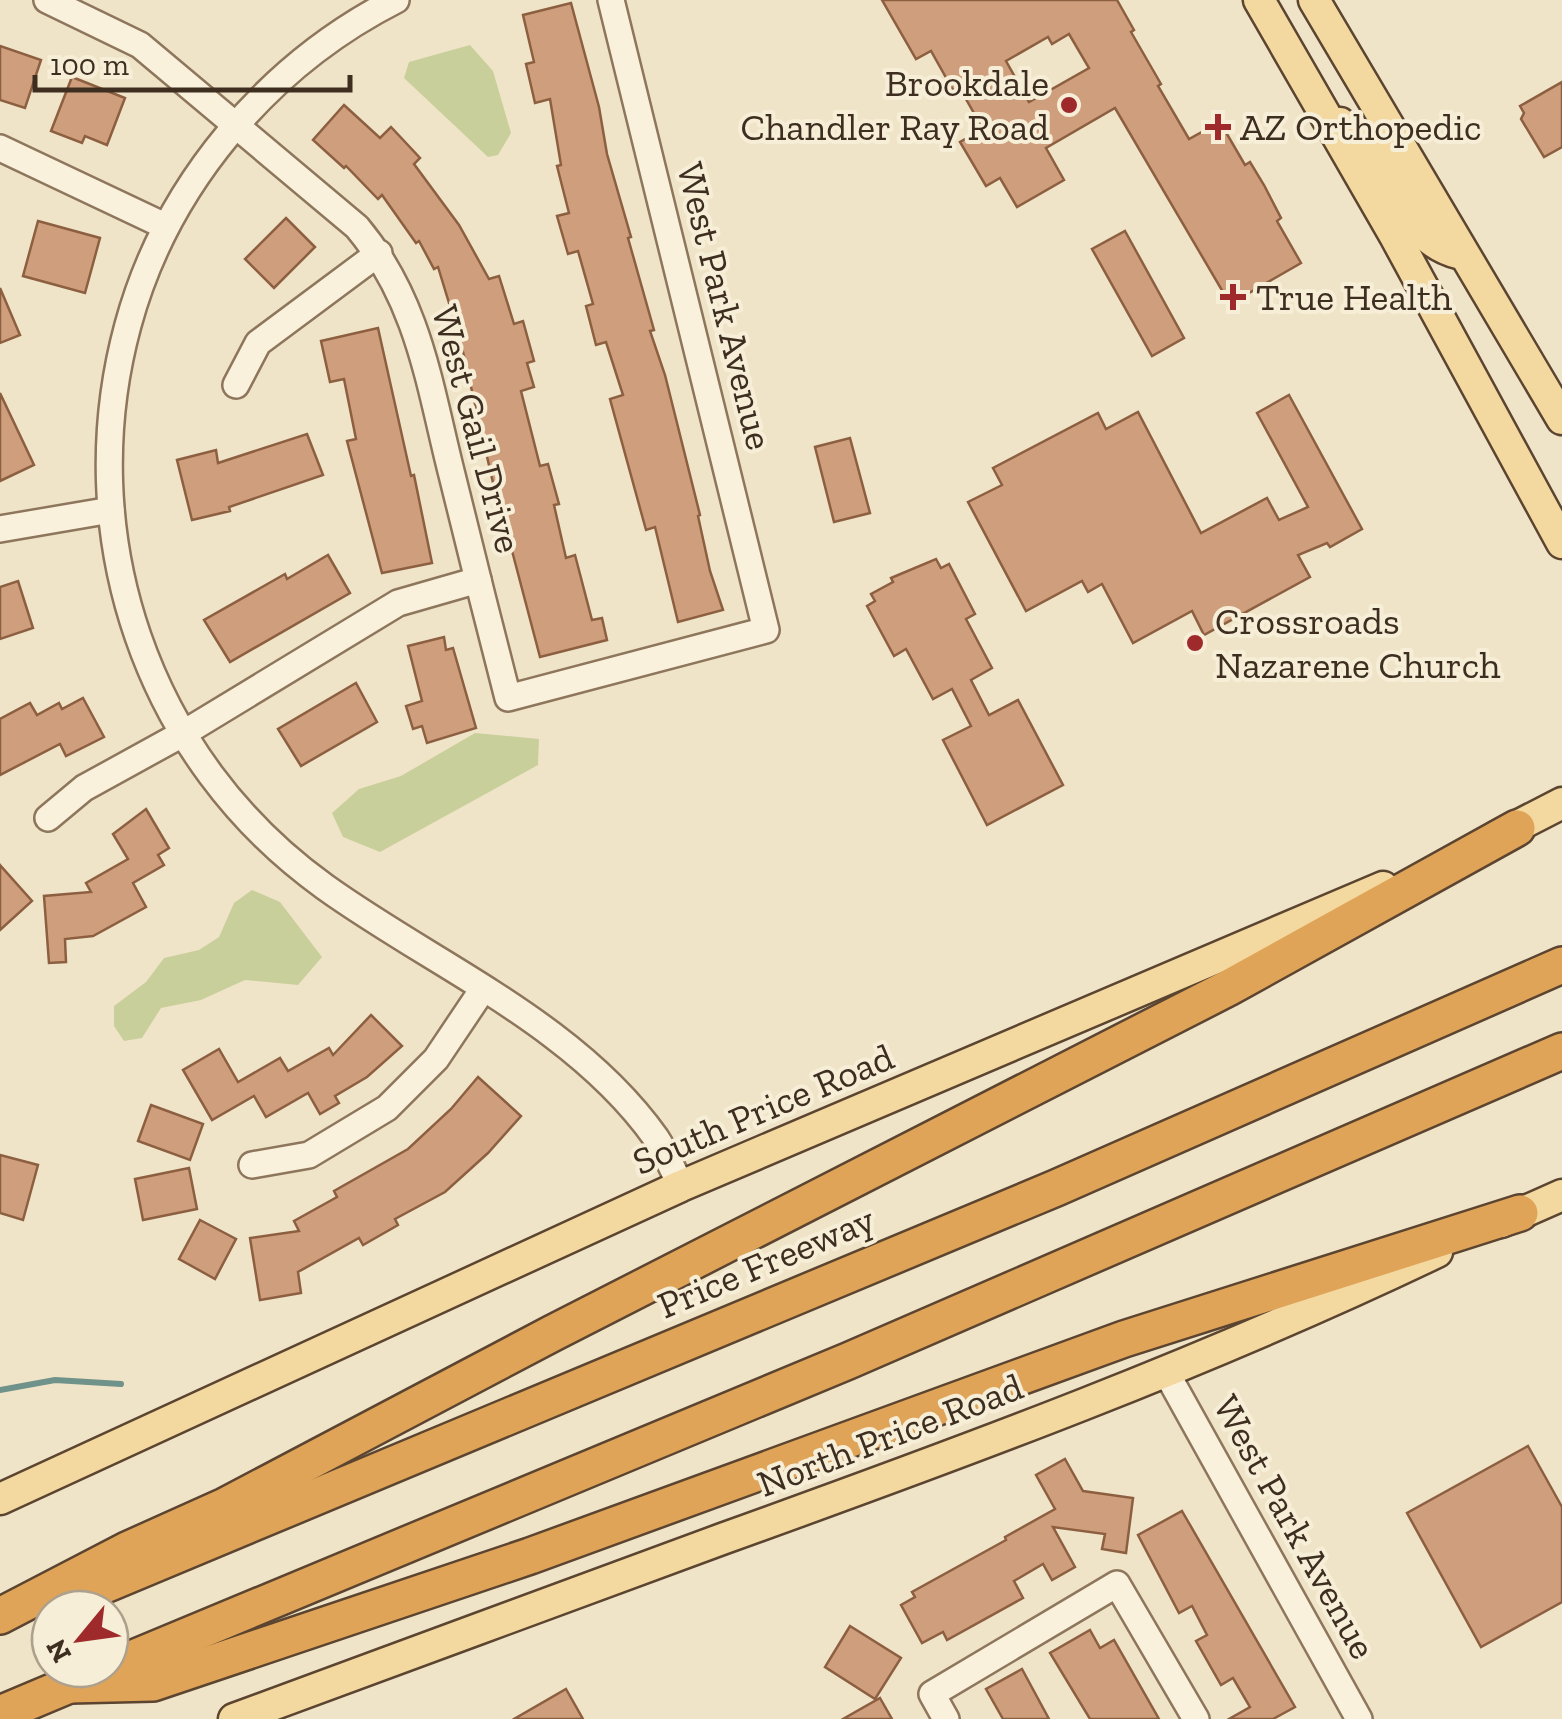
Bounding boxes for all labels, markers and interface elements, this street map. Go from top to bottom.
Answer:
scale bar [35,30,350,92]
text: 100 m [50,47,129,83]
place label: Brookdale Chandler Ray Road [740,60,1049,150]
marker: Brookdale Chandler Ray Road [1058,94,1080,116]
place label: AZ Orthopedic [1240,104,1482,150]
marker: AZ Orthopedic [1205,114,1231,140]
street label: West Park Avenue [667,158,783,454]
place label: True Health [1256,274,1452,320]
marker: True Health [1220,284,1246,310]
street label: West Gail Drive [422,300,532,558]
place label: Crossroads Nazarene Church [1215,598,1501,688]
marker: Crossroads Nazarene Church [1184,632,1206,654]
street label: South Price Road [626,1033,900,1185]
street label: Price Freeway [651,1195,882,1328]
street label: North Price Road [751,1363,1029,1507]
street label: West Park Avenue [1204,1387,1386,1667]
north arrow [30,1589,130,1689]
text: N [39,1634,78,1668]

